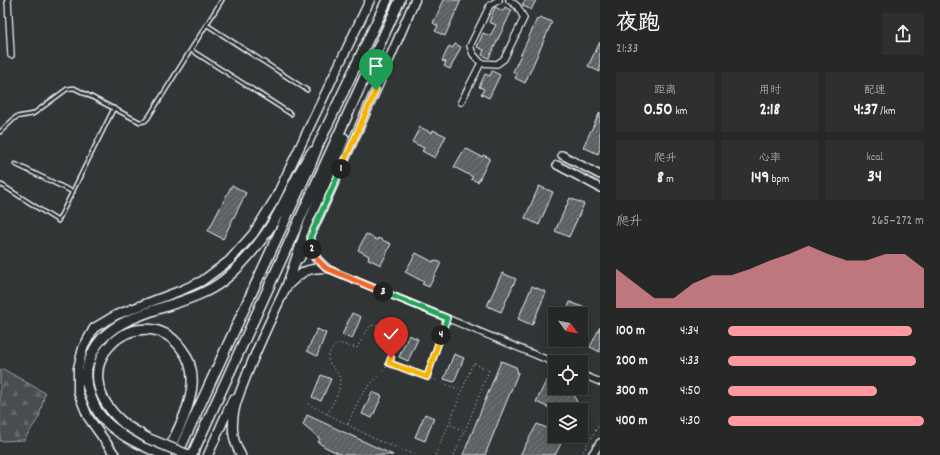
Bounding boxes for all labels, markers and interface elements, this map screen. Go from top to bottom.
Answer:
text: 夜跑 [616,9,660,40]
button: share [882,13,924,55]
text: 21:33 [616,40,638,59]
pin [359,49,393,90]
icon: arrive [365,55,387,77]
text: 距离 [654,83,676,99]
text: 用时 [759,83,781,99]
text: 配速 [864,83,886,99]
text: 0.50 [643,99,673,123]
text: 2:18 [760,99,780,123]
text: 4:37 [854,99,878,123]
text: km [673,104,687,120]
text: /km [878,104,895,120]
text: kcal [866,150,883,166]
text: 爬升 [654,151,676,167]
text: 心率 [759,151,781,167]
pin: 1 [331,159,351,179]
text: 1 [340,161,342,177]
text: 34 [867,166,882,190]
text: 8 [657,167,664,191]
text: 149 [751,167,769,191]
text: m [664,172,674,188]
text: bpm [769,172,789,188]
text: 265–272 m [871,212,924,231]
text: 爬升 [616,213,642,232]
pin: 2 [302,239,322,259]
text: 2 [310,241,314,257]
pin: 3 [373,282,393,302]
text: 3 [381,284,385,300]
north arrow [548,307,588,347]
map controls [548,307,588,443]
pin [374,317,408,358]
text: 100 m [616,322,645,341]
text: 4:34 [680,322,699,341]
icon: check [380,323,402,345]
pin: 4 [431,325,451,345]
text: 4 [439,327,443,343]
text: 200 m [616,352,648,371]
text: 4:33 [680,352,699,371]
button: locate [548,355,588,395]
text: 300 m [616,382,648,401]
text: 4:50 [680,382,701,401]
button: layers [548,403,588,443]
text: 400 m [616,412,647,431]
text: 4:30 [680,412,700,431]

